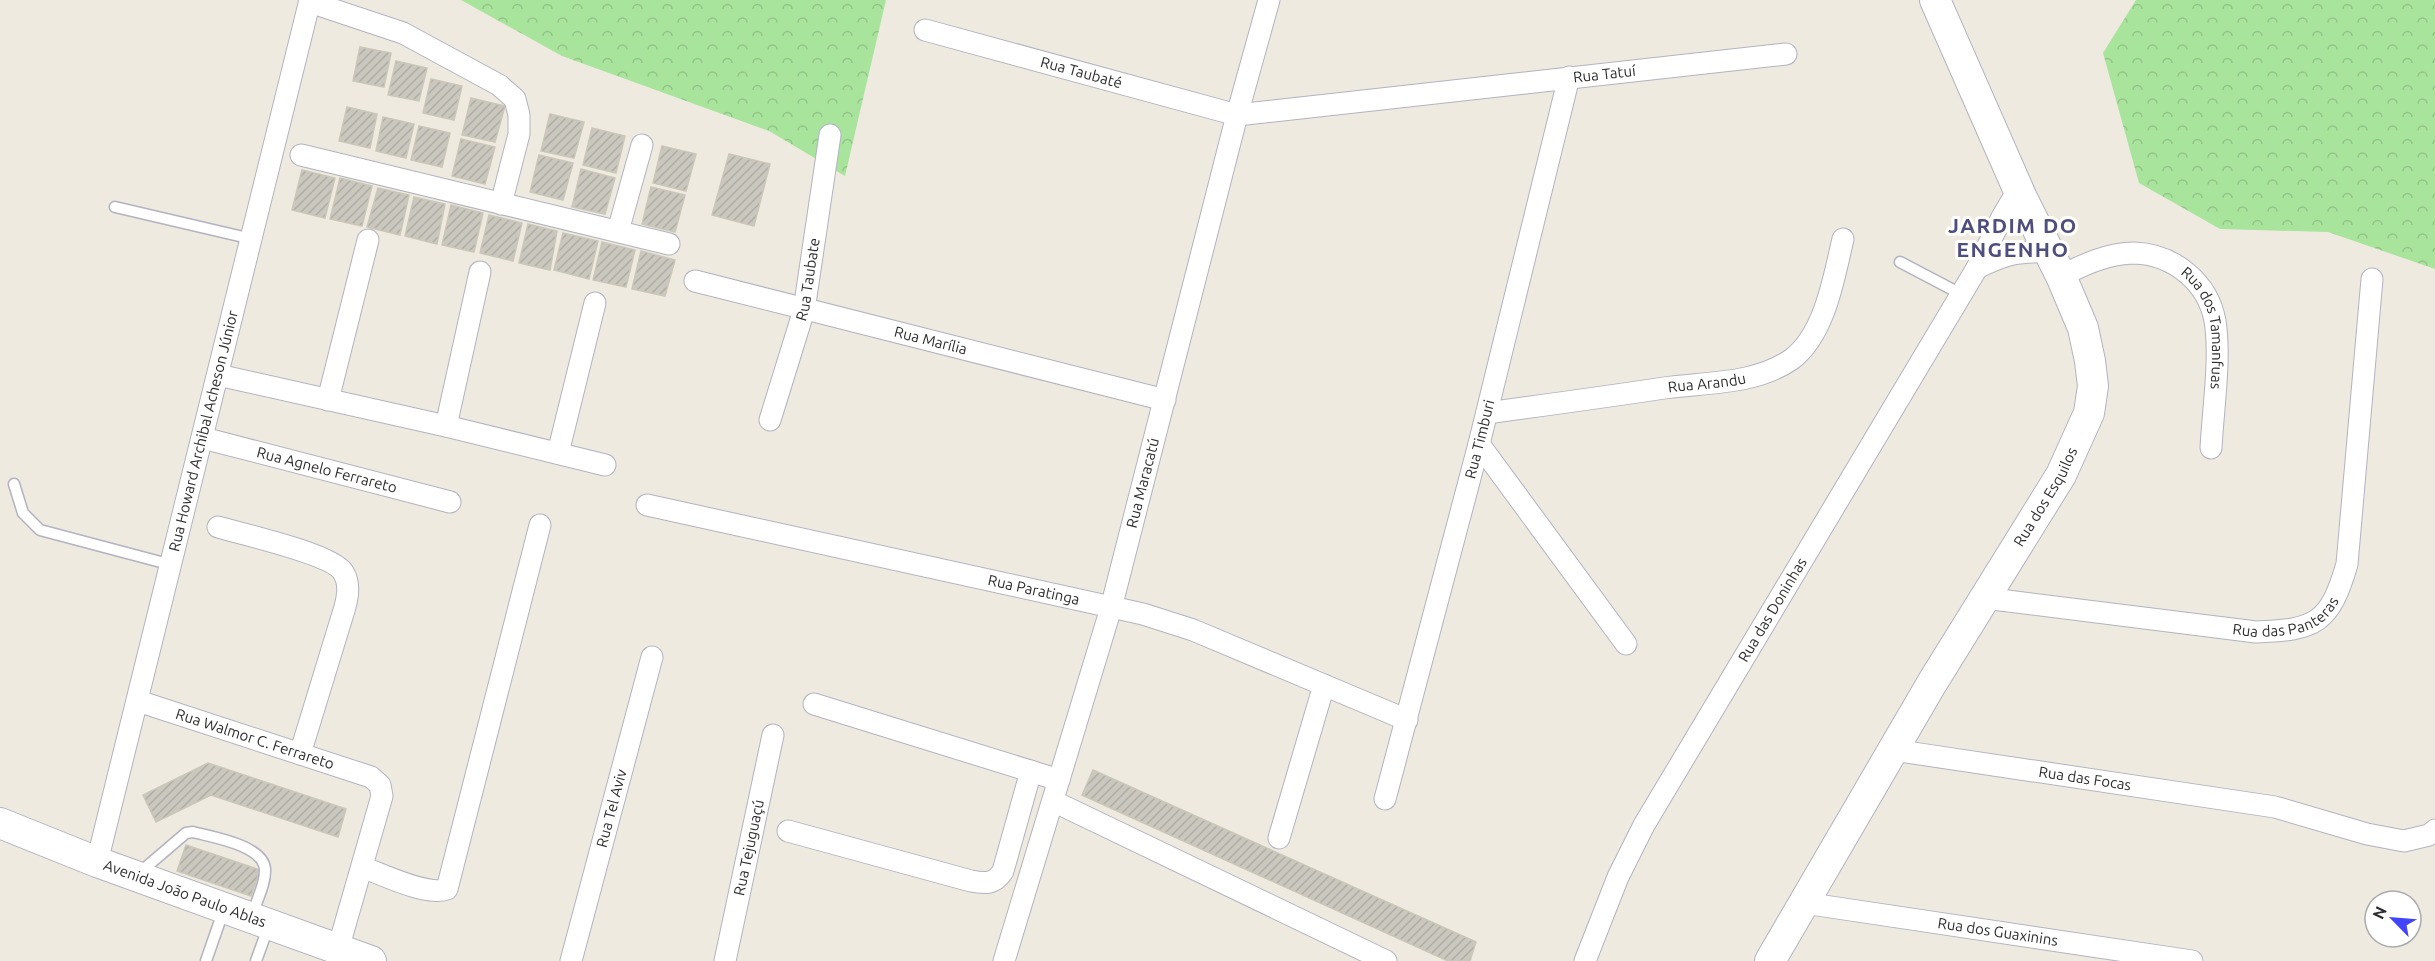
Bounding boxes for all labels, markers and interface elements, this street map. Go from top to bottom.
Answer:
street label: Rua Taubaté [1039,53,1124,91]
street label: Rua Tatuí [1572,62,1637,86]
district label: JARDIM DO ENGENHO [1948,213,2078,261]
street label: Rua Taubate [792,237,823,323]
street label: Rua dos Tamanfuas [2178,263,2226,390]
street label: Rua Howard Archibal Acheson Júnior [165,308,241,553]
street label: Rua Marília [892,323,969,358]
street label: Rua Arandu [1667,369,1747,395]
street label: Rua Timburi [1461,398,1498,481]
street label: Rua Maracatú [1123,436,1162,530]
street label: Rua Agnelo Ferrareto [255,443,399,496]
street label: Rua dos Esquilos [2010,445,2080,549]
street label: Rua das Doninhas [1734,554,1810,665]
street label: Rua Paratinga [986,571,1081,608]
street label: Rua das Panteras [2232,594,2342,640]
street label: Rua Walmor C. Ferrareto [174,705,337,772]
street label: Rua das Focas [2038,763,2132,793]
street label: Rua Tel Aviv [593,767,630,849]
street label: Rua Tejuguaçú [730,798,767,897]
street label: Avenida João Paulo Ablas [102,856,269,930]
north arrow [2363,889,2423,949]
text: N [2369,903,2390,922]
street label: Rua dos Guaxinins [1937,914,2059,949]

